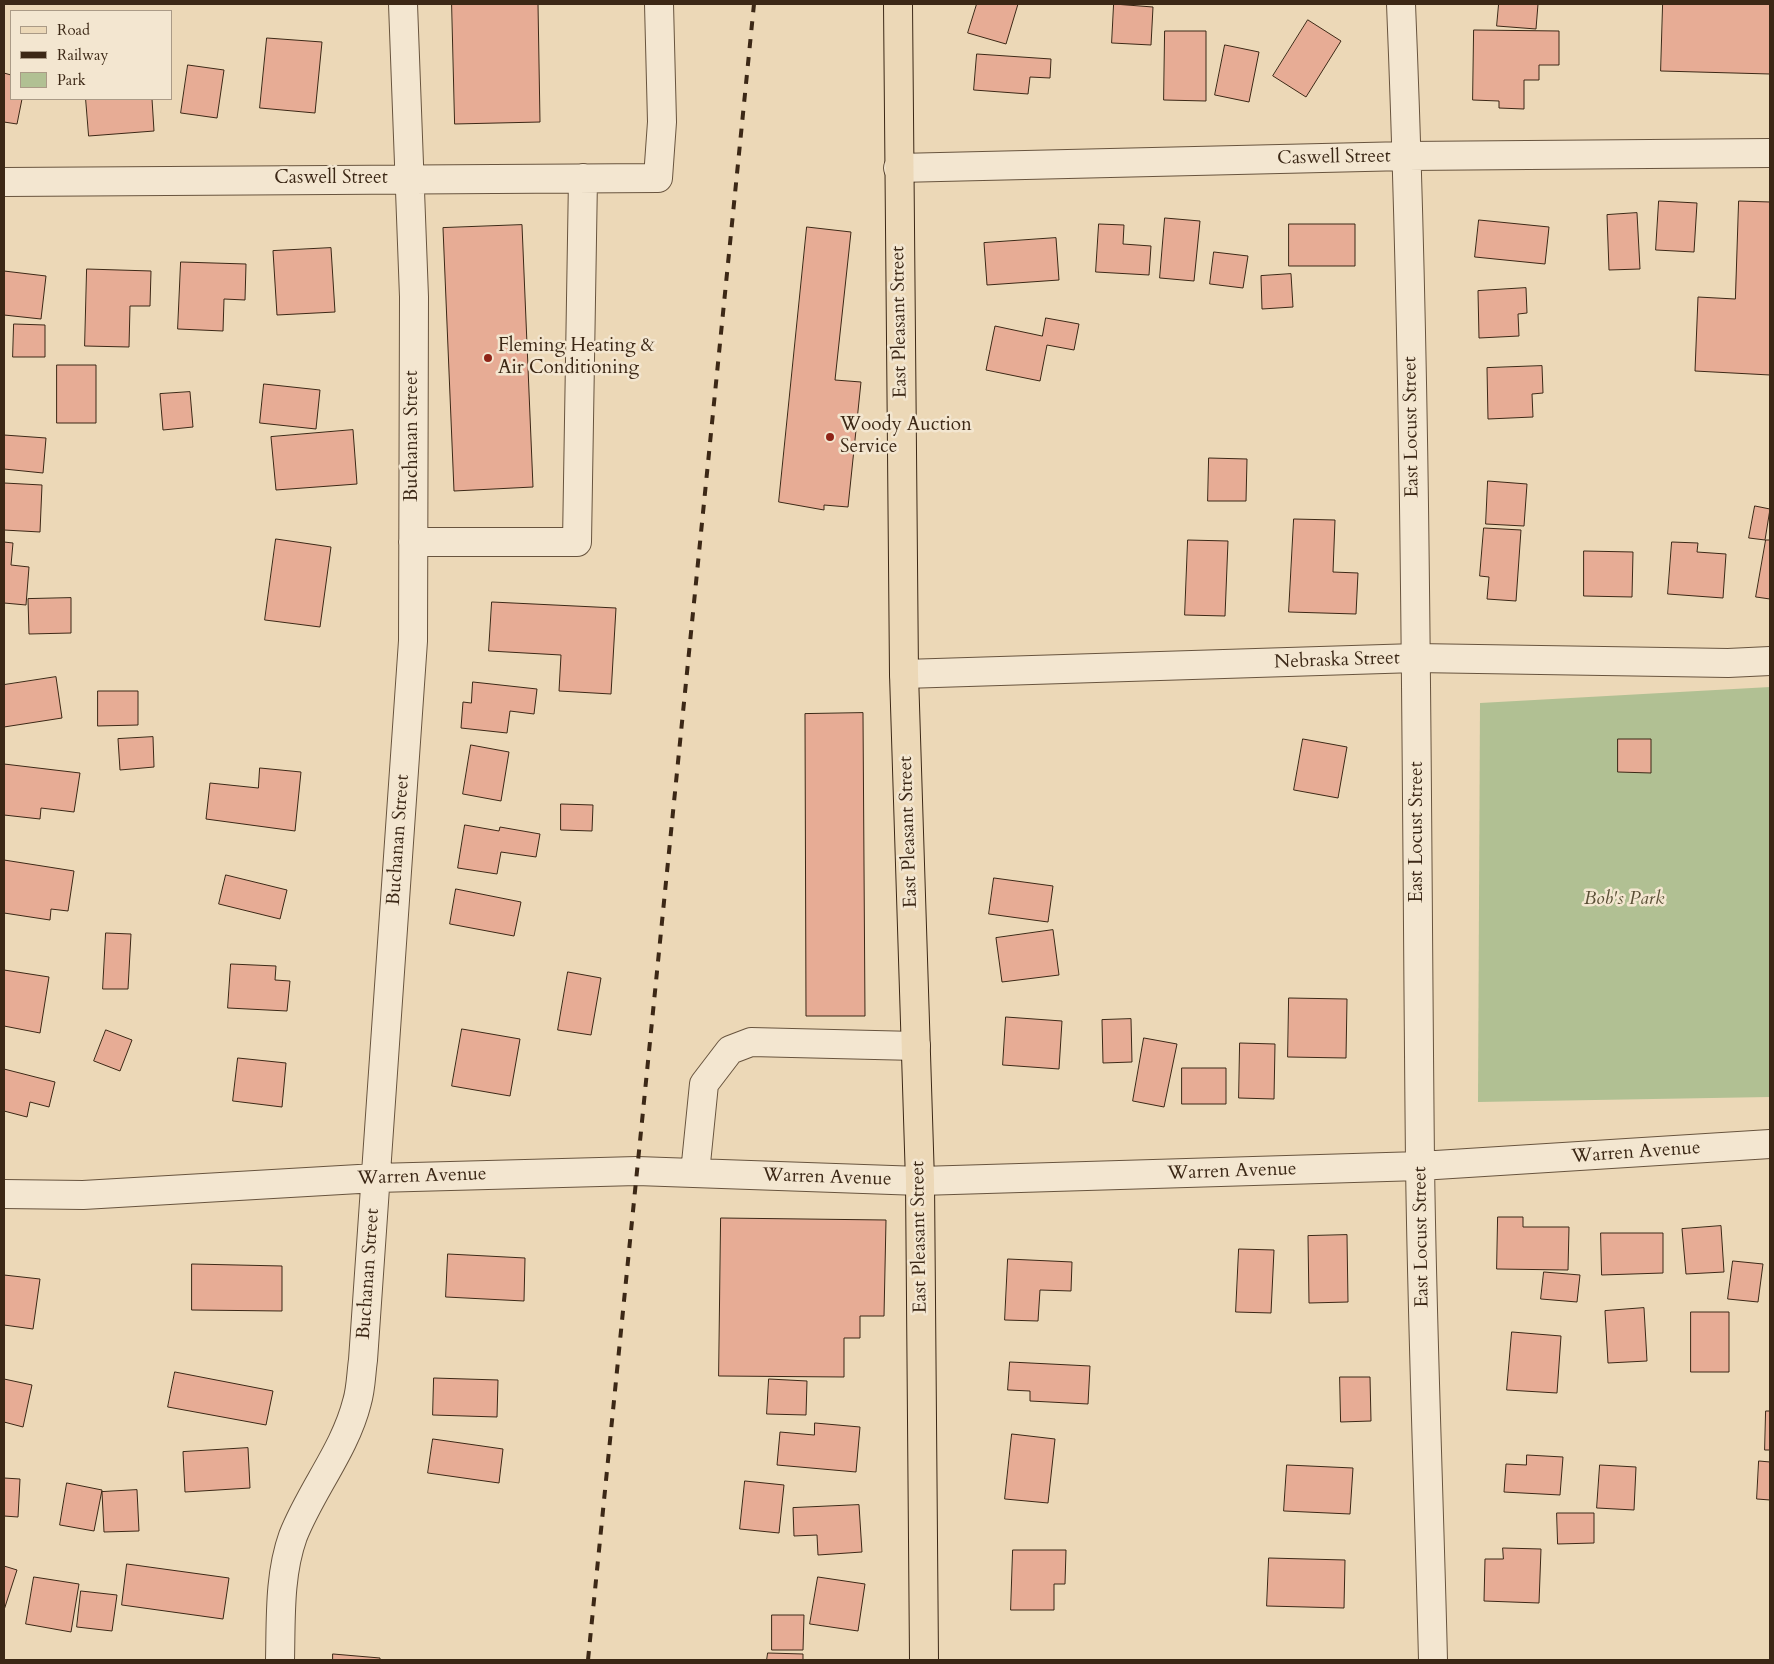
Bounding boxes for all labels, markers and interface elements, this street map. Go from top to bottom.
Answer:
legend [10,10,172,100]
text: Road [57,20,90,40]
text: Railway [57,45,108,65]
text: Park [57,70,86,90]
street label: Caswell Street [1277,146,1391,170]
street label: Caswell Street [274,168,388,190]
street label: East Pleasant Street [887,246,913,398]
place label: Fleming Heating & Air Conditioning [498,336,655,380]
marker: Fleming Heating & Air Conditioning [482,352,494,364]
street label: East Locust Street [1399,356,1425,498]
street label: Buchanan Street [402,370,424,502]
place label: Woody Auction Service [840,415,972,459]
marker: Woody Auction Service [824,431,836,443]
street label: Nebraska Street [1274,647,1400,675]
street label: East Pleasant Street [895,755,923,909]
street label: East Locust Street [1407,761,1429,903]
street label: Buchanan Street [383,774,415,906]
park label: Bob's Park [1584,889,1664,911]
street label: Warren Avenue [1571,1137,1701,1169]
street label: Warren Avenue [1167,1158,1297,1186]
street label: East Pleasant Street [907,1161,933,1313]
street label: Warren Avenue [357,1163,487,1191]
street label: Warren Avenue [762,1164,892,1192]
street label: East Locust Street [1409,1166,1435,1308]
street label: Buchanan Street [353,1208,385,1340]

